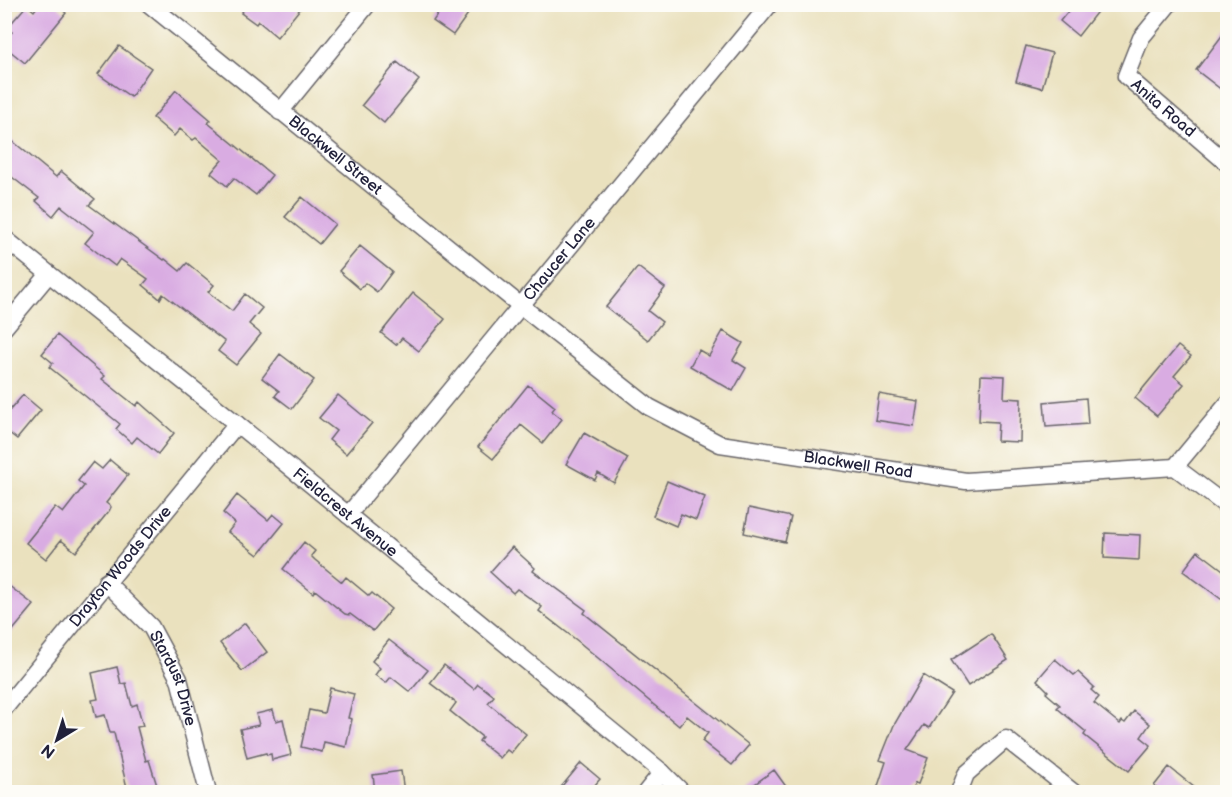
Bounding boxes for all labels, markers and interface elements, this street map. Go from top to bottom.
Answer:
street label: Anita Road [1127,75,1199,141]
street label: Blackwell Street [285,112,386,199]
street label: Chaucer Lane [519,213,600,305]
street label: Blackwell Road [802,447,914,482]
street label: Fieldcrest Avenue [289,464,402,561]
street label: Drayton Woods Drive [65,502,176,631]
street label: Stardust Drive [145,627,200,728]
north arrow [27,710,87,770]
text: N [38,739,59,762]

